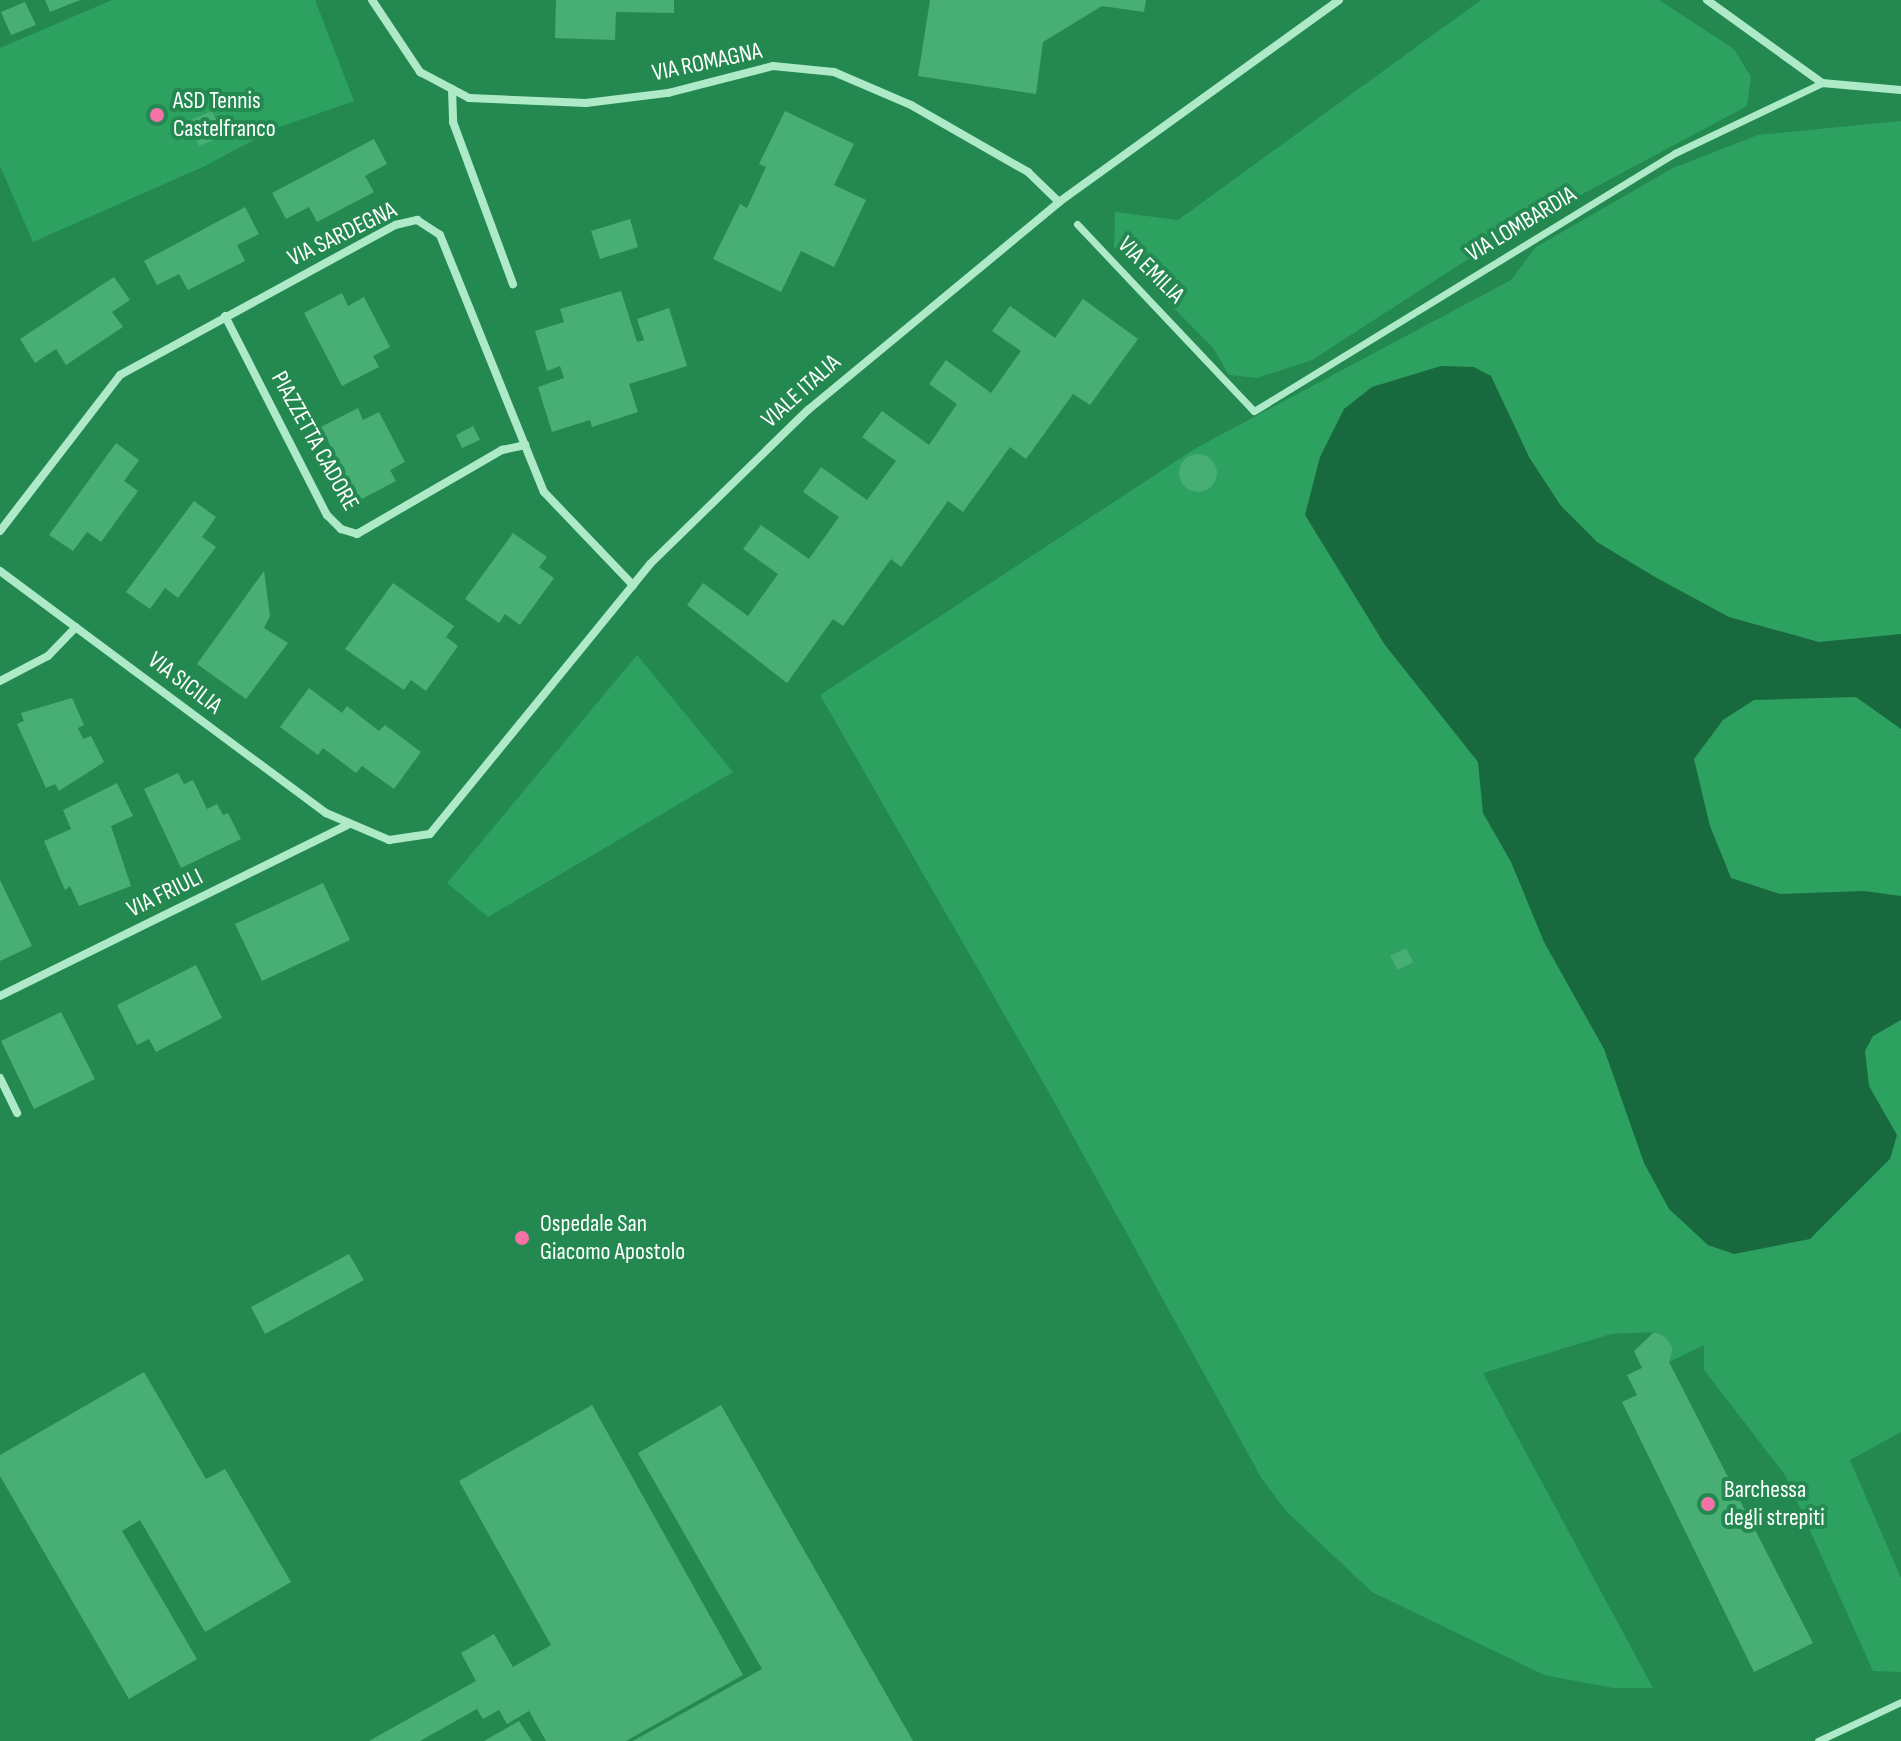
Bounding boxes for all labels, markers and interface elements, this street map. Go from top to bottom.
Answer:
street label: VIA ROMAGNA [650,36,764,88]
place label: ASD Tennis Castelfranco [173,87,276,143]
marker: ASD Tennis Castelfranco [148,106,166,124]
street label: VIA LOMBARDIA [1461,180,1581,268]
street label: VIA SARDEGNA [283,195,401,273]
street label: VIA EMILIA [1112,231,1190,309]
street label: VIALE ITALIA [756,348,846,434]
street label: PIAZZETTA CADORE [265,366,365,516]
street label: VIA SICILIA [142,646,228,720]
street label: VIA FRIULI [122,862,208,924]
place label: Ospedale San Giacomo Apostolo [540,1210,685,1266]
marker: Ospedale San Giacomo Apostolo [511,1227,533,1249]
place label: Barchessa degli strepiti [1724,1476,1825,1532]
marker: Barchessa degli strepiti [1699,1495,1717,1513]

